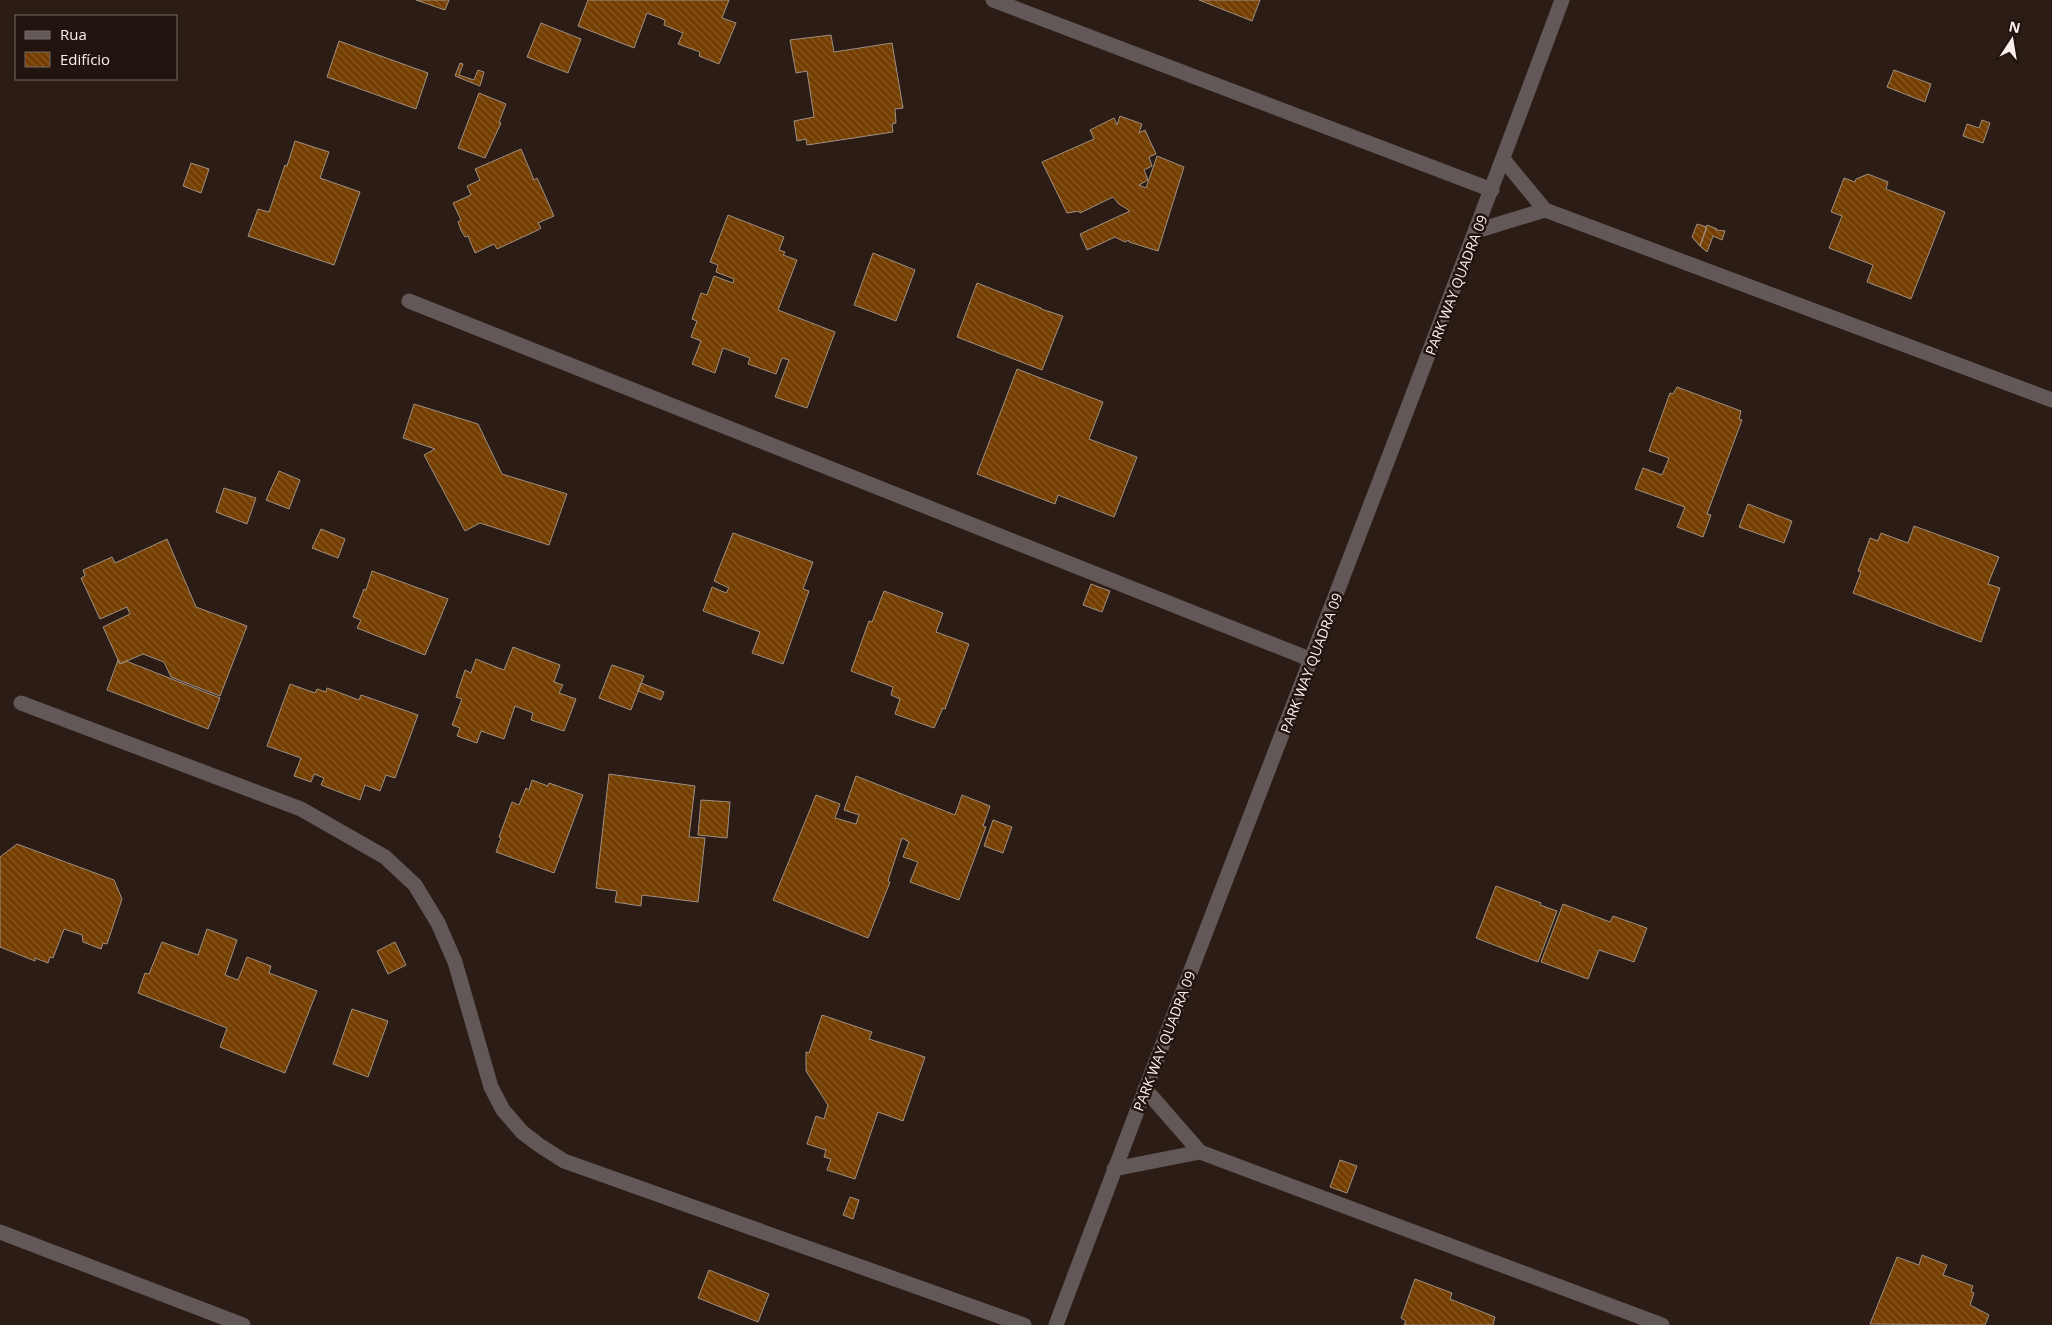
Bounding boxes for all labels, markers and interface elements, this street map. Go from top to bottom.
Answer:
legend [15,15,178,80]
north arrow [1987,15,2037,65]
text: N [2007,16,2022,37]
text: Rua [60,24,87,44]
text: Edifício [60,49,110,69]
street label: PARK WAY QUADRA 09 [1420,212,1492,358]
street label: PARK WAY QUADRA 09 [1275,590,1347,736]
street label: PARK WAY QUADRA 09 [1128,968,1200,1114]

